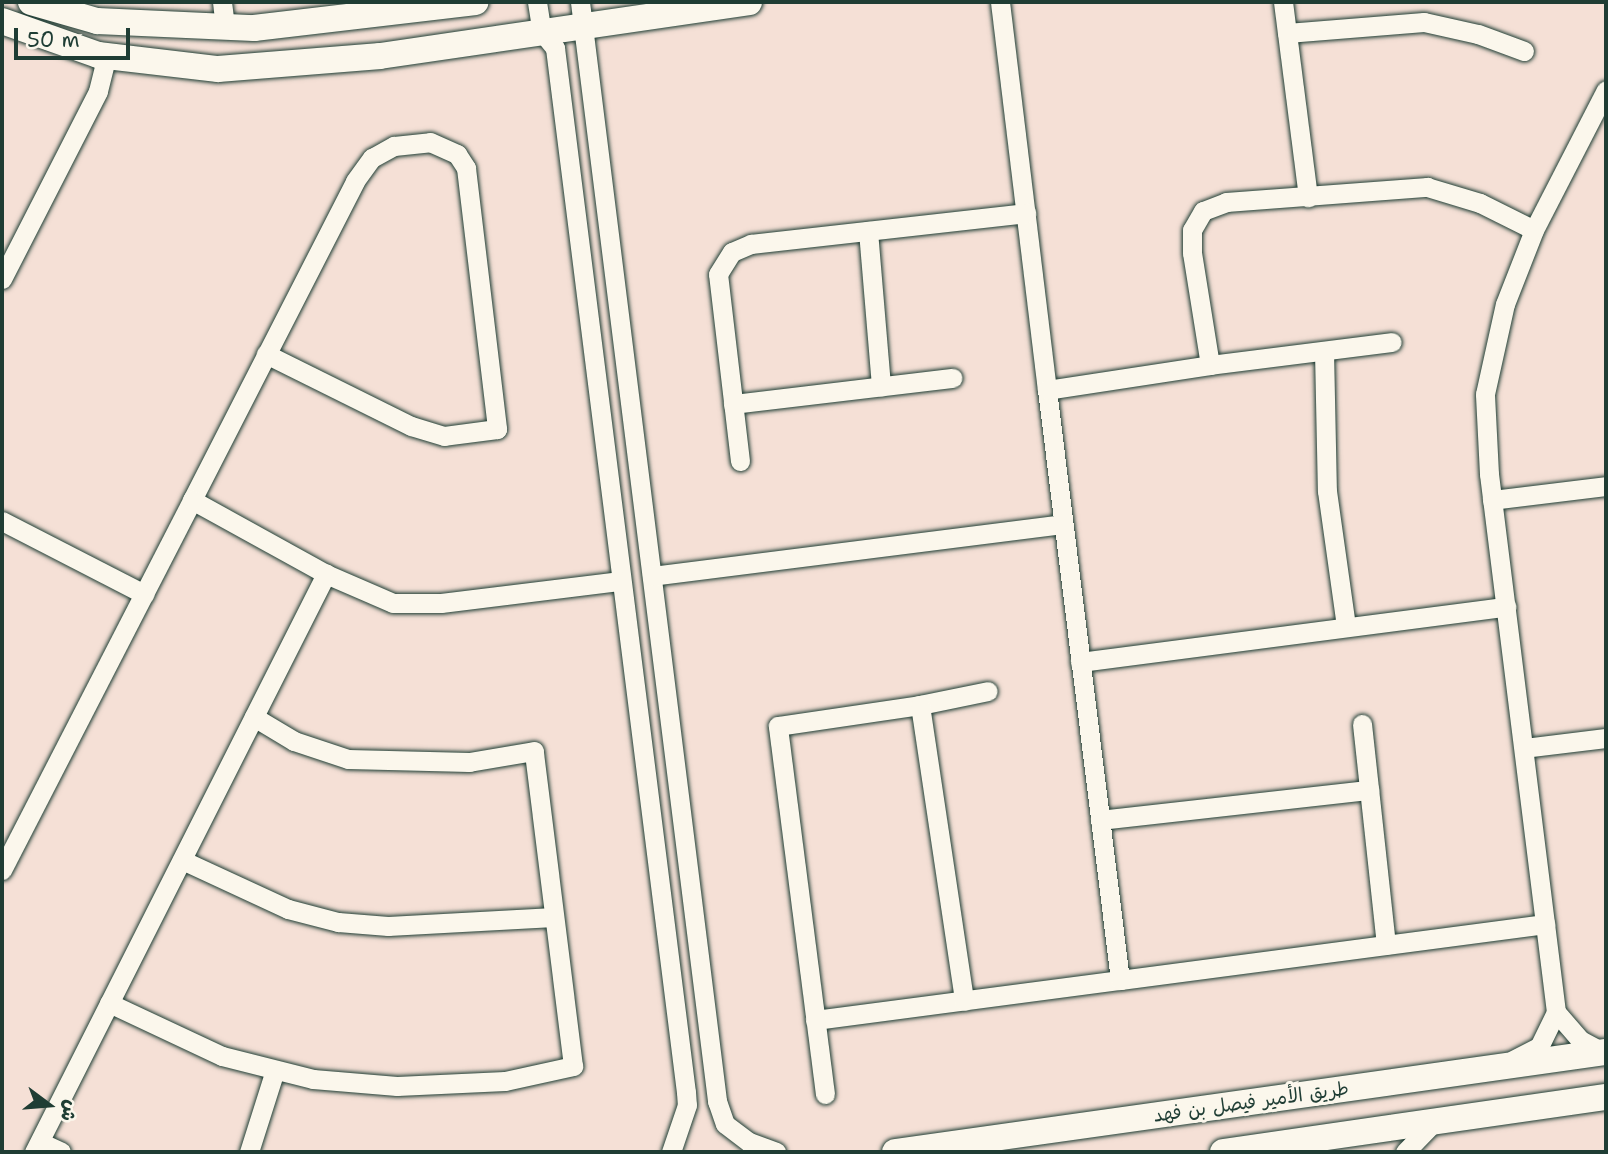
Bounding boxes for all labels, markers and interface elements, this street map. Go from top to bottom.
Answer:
scale bar [18,14,133,58]
text: 50 m [27,26,80,54]
north arrow [14,1070,84,1140]
street label: طريق الأمير فيصل بن فهد [1152,1077,1350,1127]
text: ش [55,1097,85,1124]

